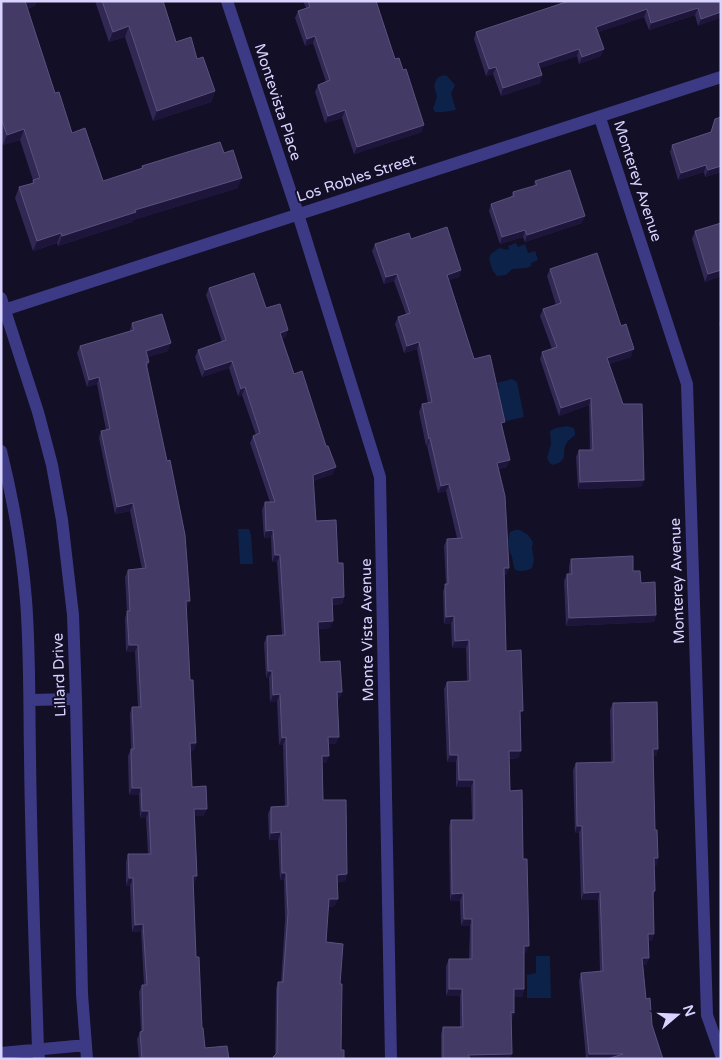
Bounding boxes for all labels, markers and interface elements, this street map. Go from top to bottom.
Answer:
street label: Montevista Place [251,41,305,163]
street label: Monterey Avenue [610,118,666,244]
street label: Los Robles Street [294,150,418,206]
street label: Monterey Avenue [666,518,688,644]
street label: Monte Vista Avenue [357,558,377,702]
street label: Lillard Drive [49,633,69,717]
north arrow [652,990,702,1040]
text: N [679,1003,699,1019]

